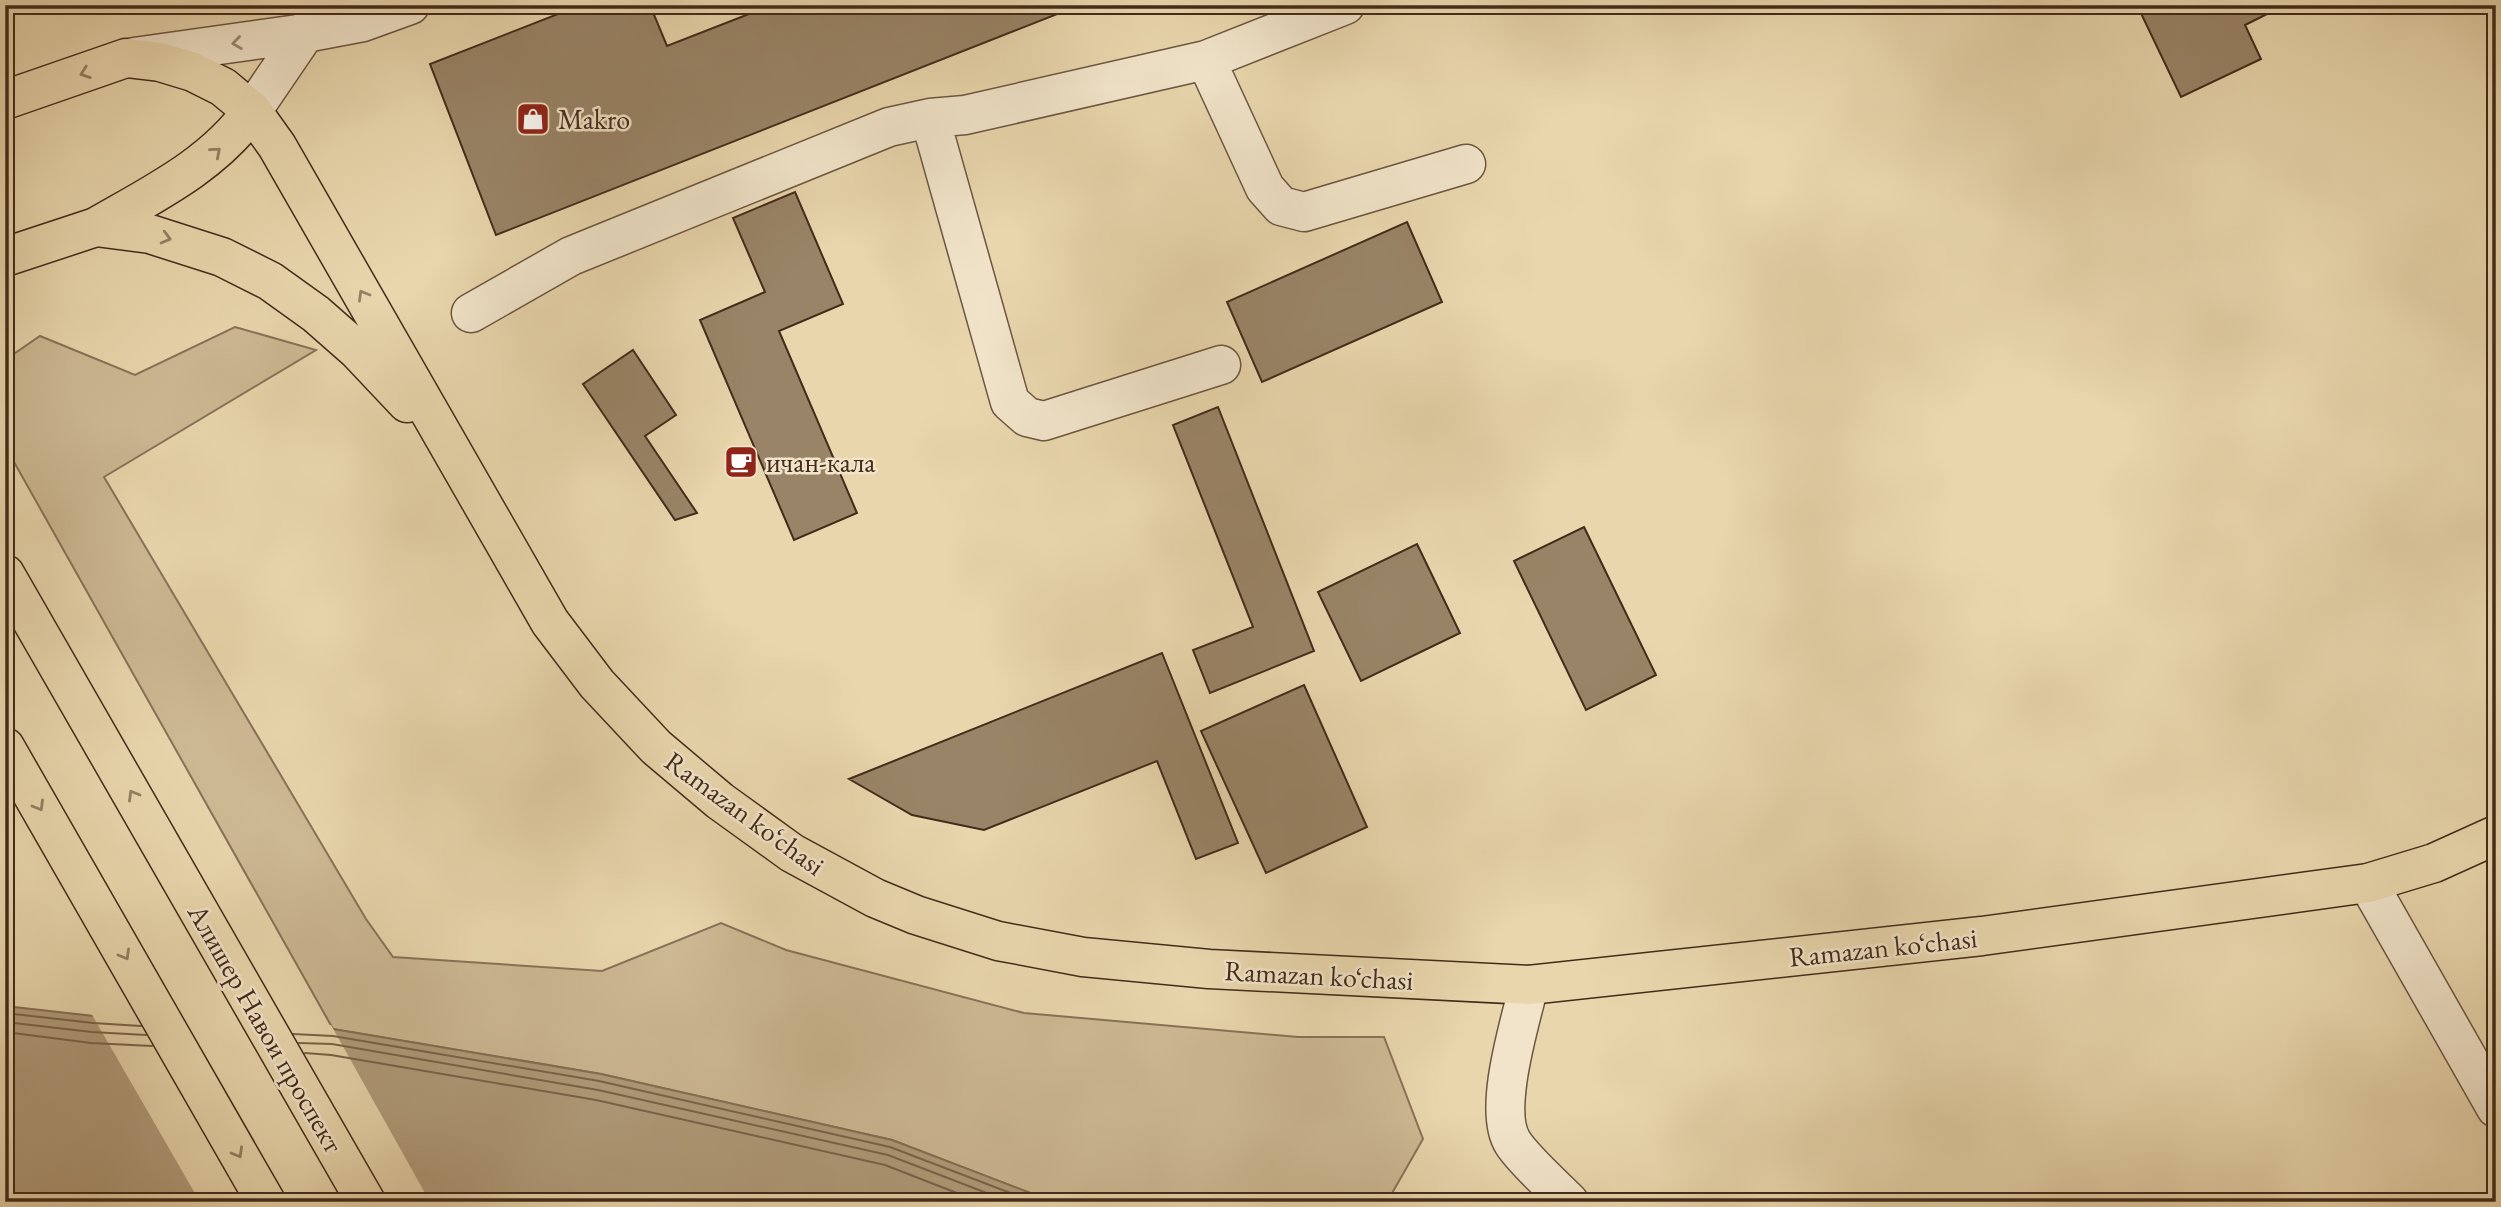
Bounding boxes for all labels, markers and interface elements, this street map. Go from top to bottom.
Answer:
one-way arrow [231,35,243,50]
one-way arrow [79,65,91,79]
shop icon: Makro [514,100,552,138]
place label: Makro [558,101,630,137]
one-way arrow [208,148,221,160]
one-way arrow [159,230,171,245]
one-way arrow [358,290,371,303]
cafe icon: ичан-кала [722,443,760,481]
place label: ичан-кала [766,444,876,480]
street label: Ramazan ko‘chasi [658,743,832,883]
one-way arrow [128,790,141,803]
one-way arrow [31,799,44,811]
street label: Алишер Навои проспект [180,896,352,1159]
street label: Ramazan ko‘chasi [1787,919,1979,975]
one-way arrow [117,948,130,961]
street label: Ramazan ko‘chasi [1224,952,1415,998]
one-way arrow [230,1145,243,1158]

